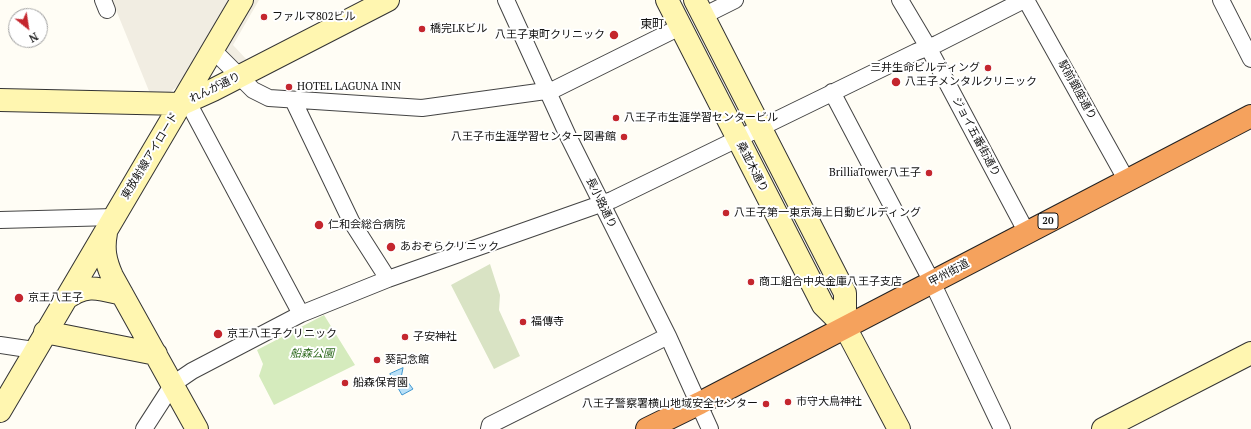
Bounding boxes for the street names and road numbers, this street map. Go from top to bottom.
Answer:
street label: 駅前銀座通り [1055,58,1099,122]
street label: れんが通り [187,70,243,106]
street label: ジョイ五番街通り [950,95,1002,179]
street label: 東放射線アイロード [119,110,181,202]
street label: 桑並木通り [734,140,770,194]
street label: 長小路通り [583,175,619,231]
road number: 20 [1038,213,1058,229]
street label: 甲州街道 [926,257,972,289]

